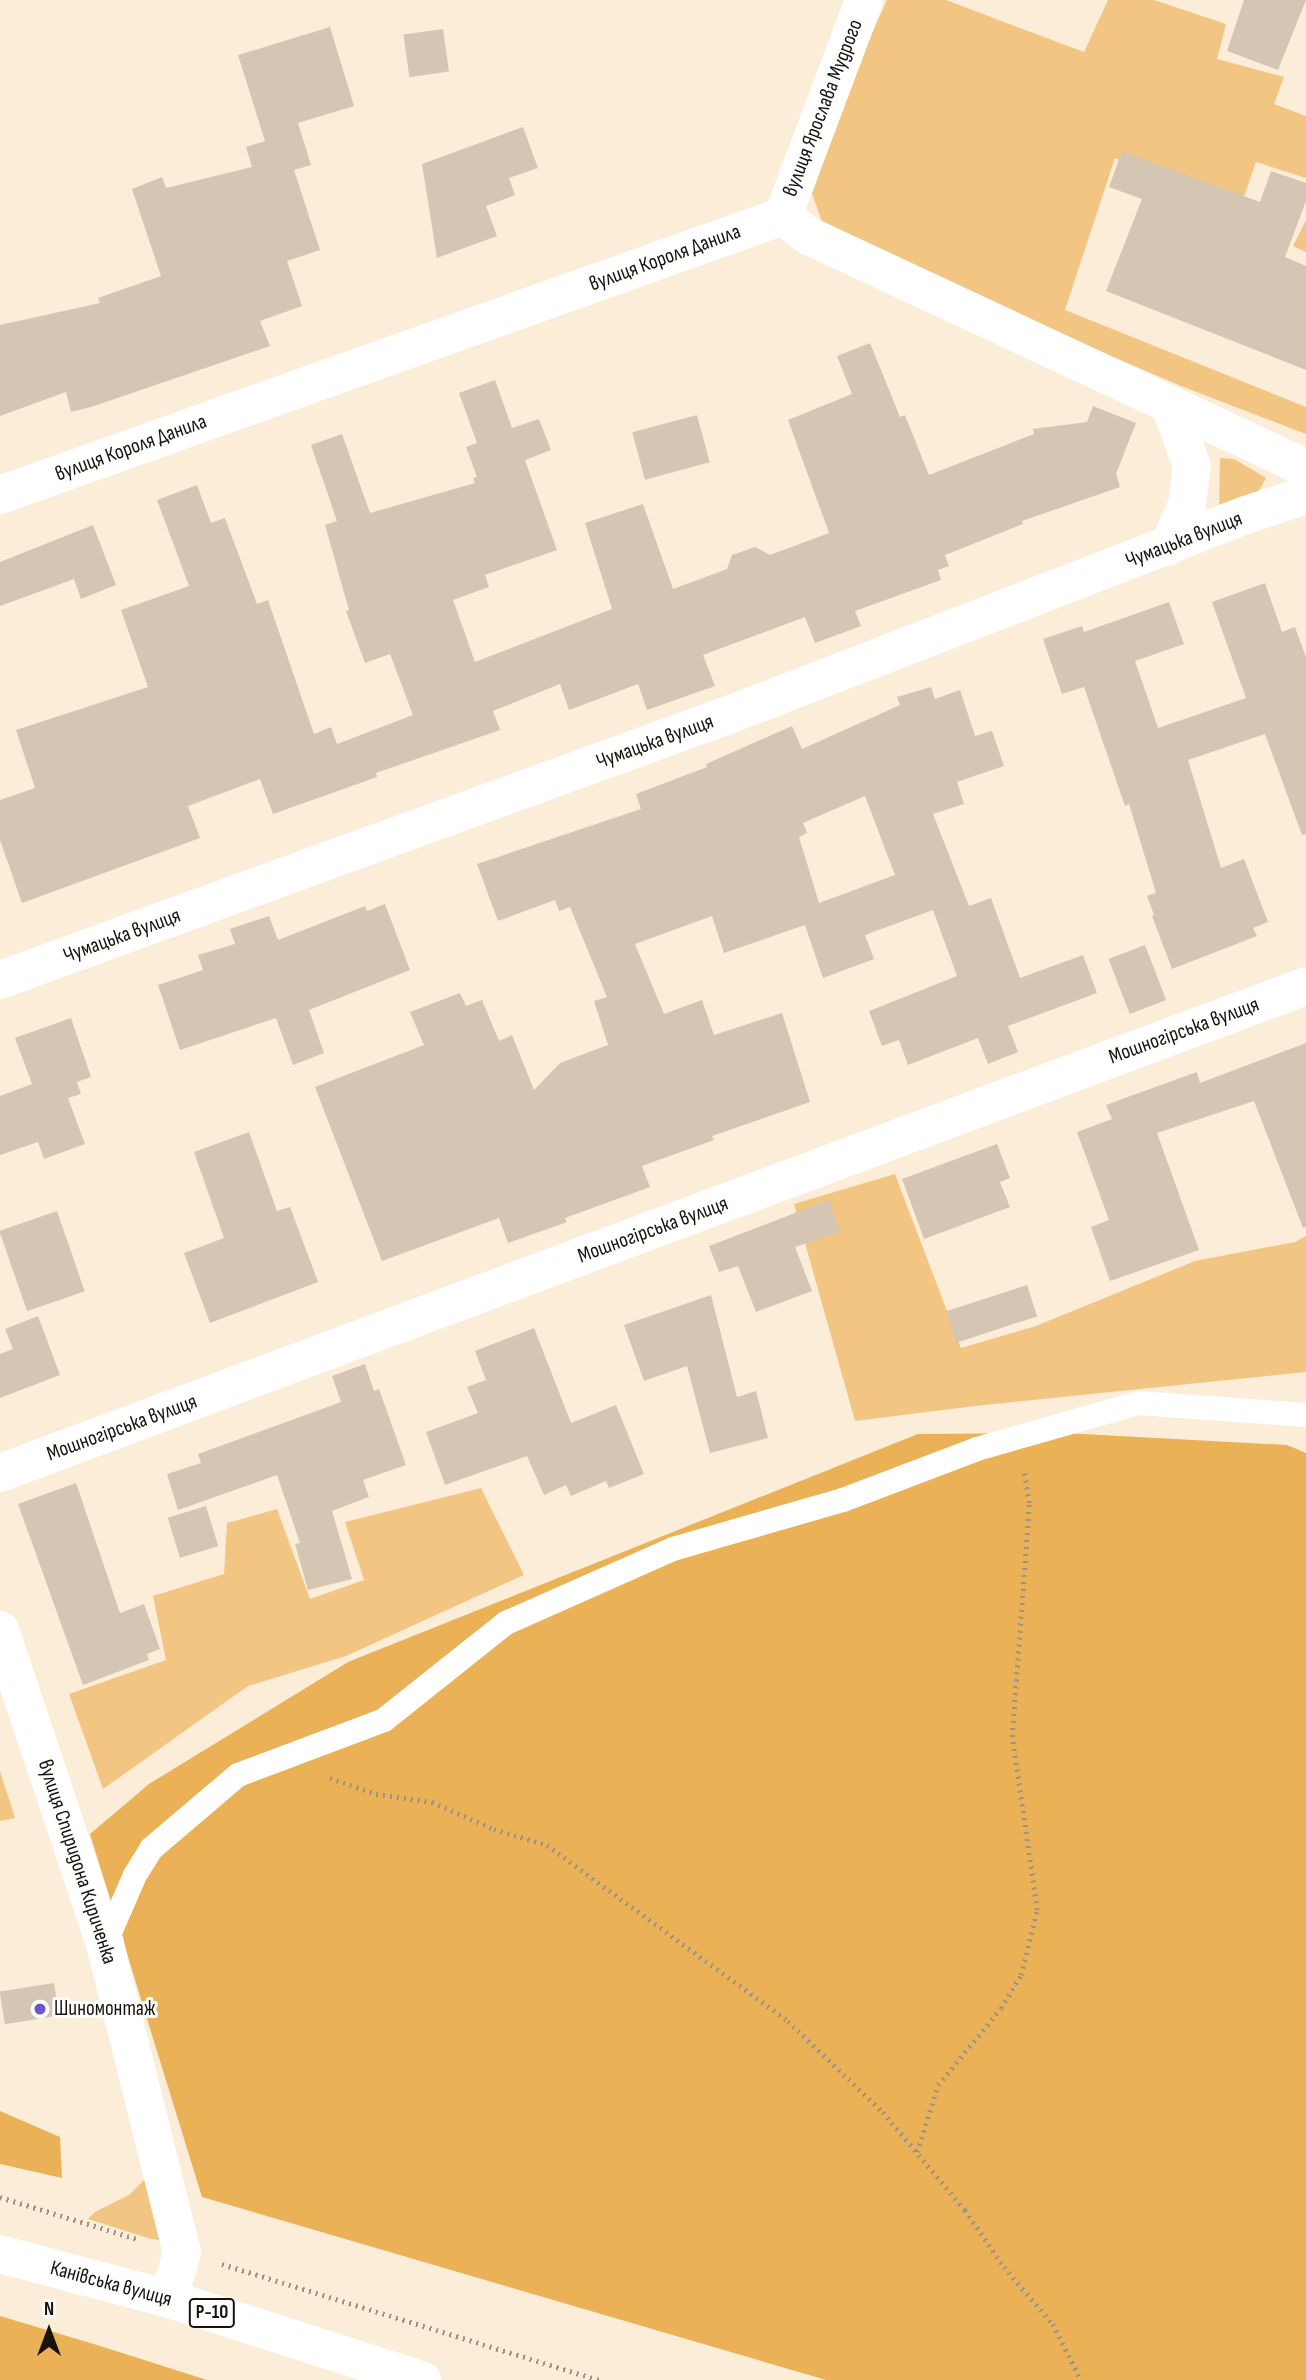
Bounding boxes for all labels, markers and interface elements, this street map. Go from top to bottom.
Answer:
street label: вулиця Ярослава Мудрого [778,16,868,200]
street label: вулиця Короля Данила [586,219,744,297]
street label: вулиця Короля Данила [52,409,210,487]
street label: Чумацька вулиця [1122,506,1246,574]
street label: Чумацька вулиця [593,709,717,775]
street label: Чумацька вулиця [60,903,184,969]
street label: Мошногірська вулиця [1105,992,1263,1070]
street label: Мошногірська вулиця [574,1191,732,1269]
street label: Мошногірська вулиця [43,1389,201,1467]
street label: вулиця Спиридона Кириченка [32,1757,122,1967]
place label: Шиномонтаж [54,1996,155,2022]
marker: Шиномонтаж [32,2001,48,2017]
street label: Канівська вулиця [47,2256,175,2312]
north arrow [14,2296,84,2366]
text: N [44,2298,54,2321]
road number: Р-10 [188,2298,236,2328]

